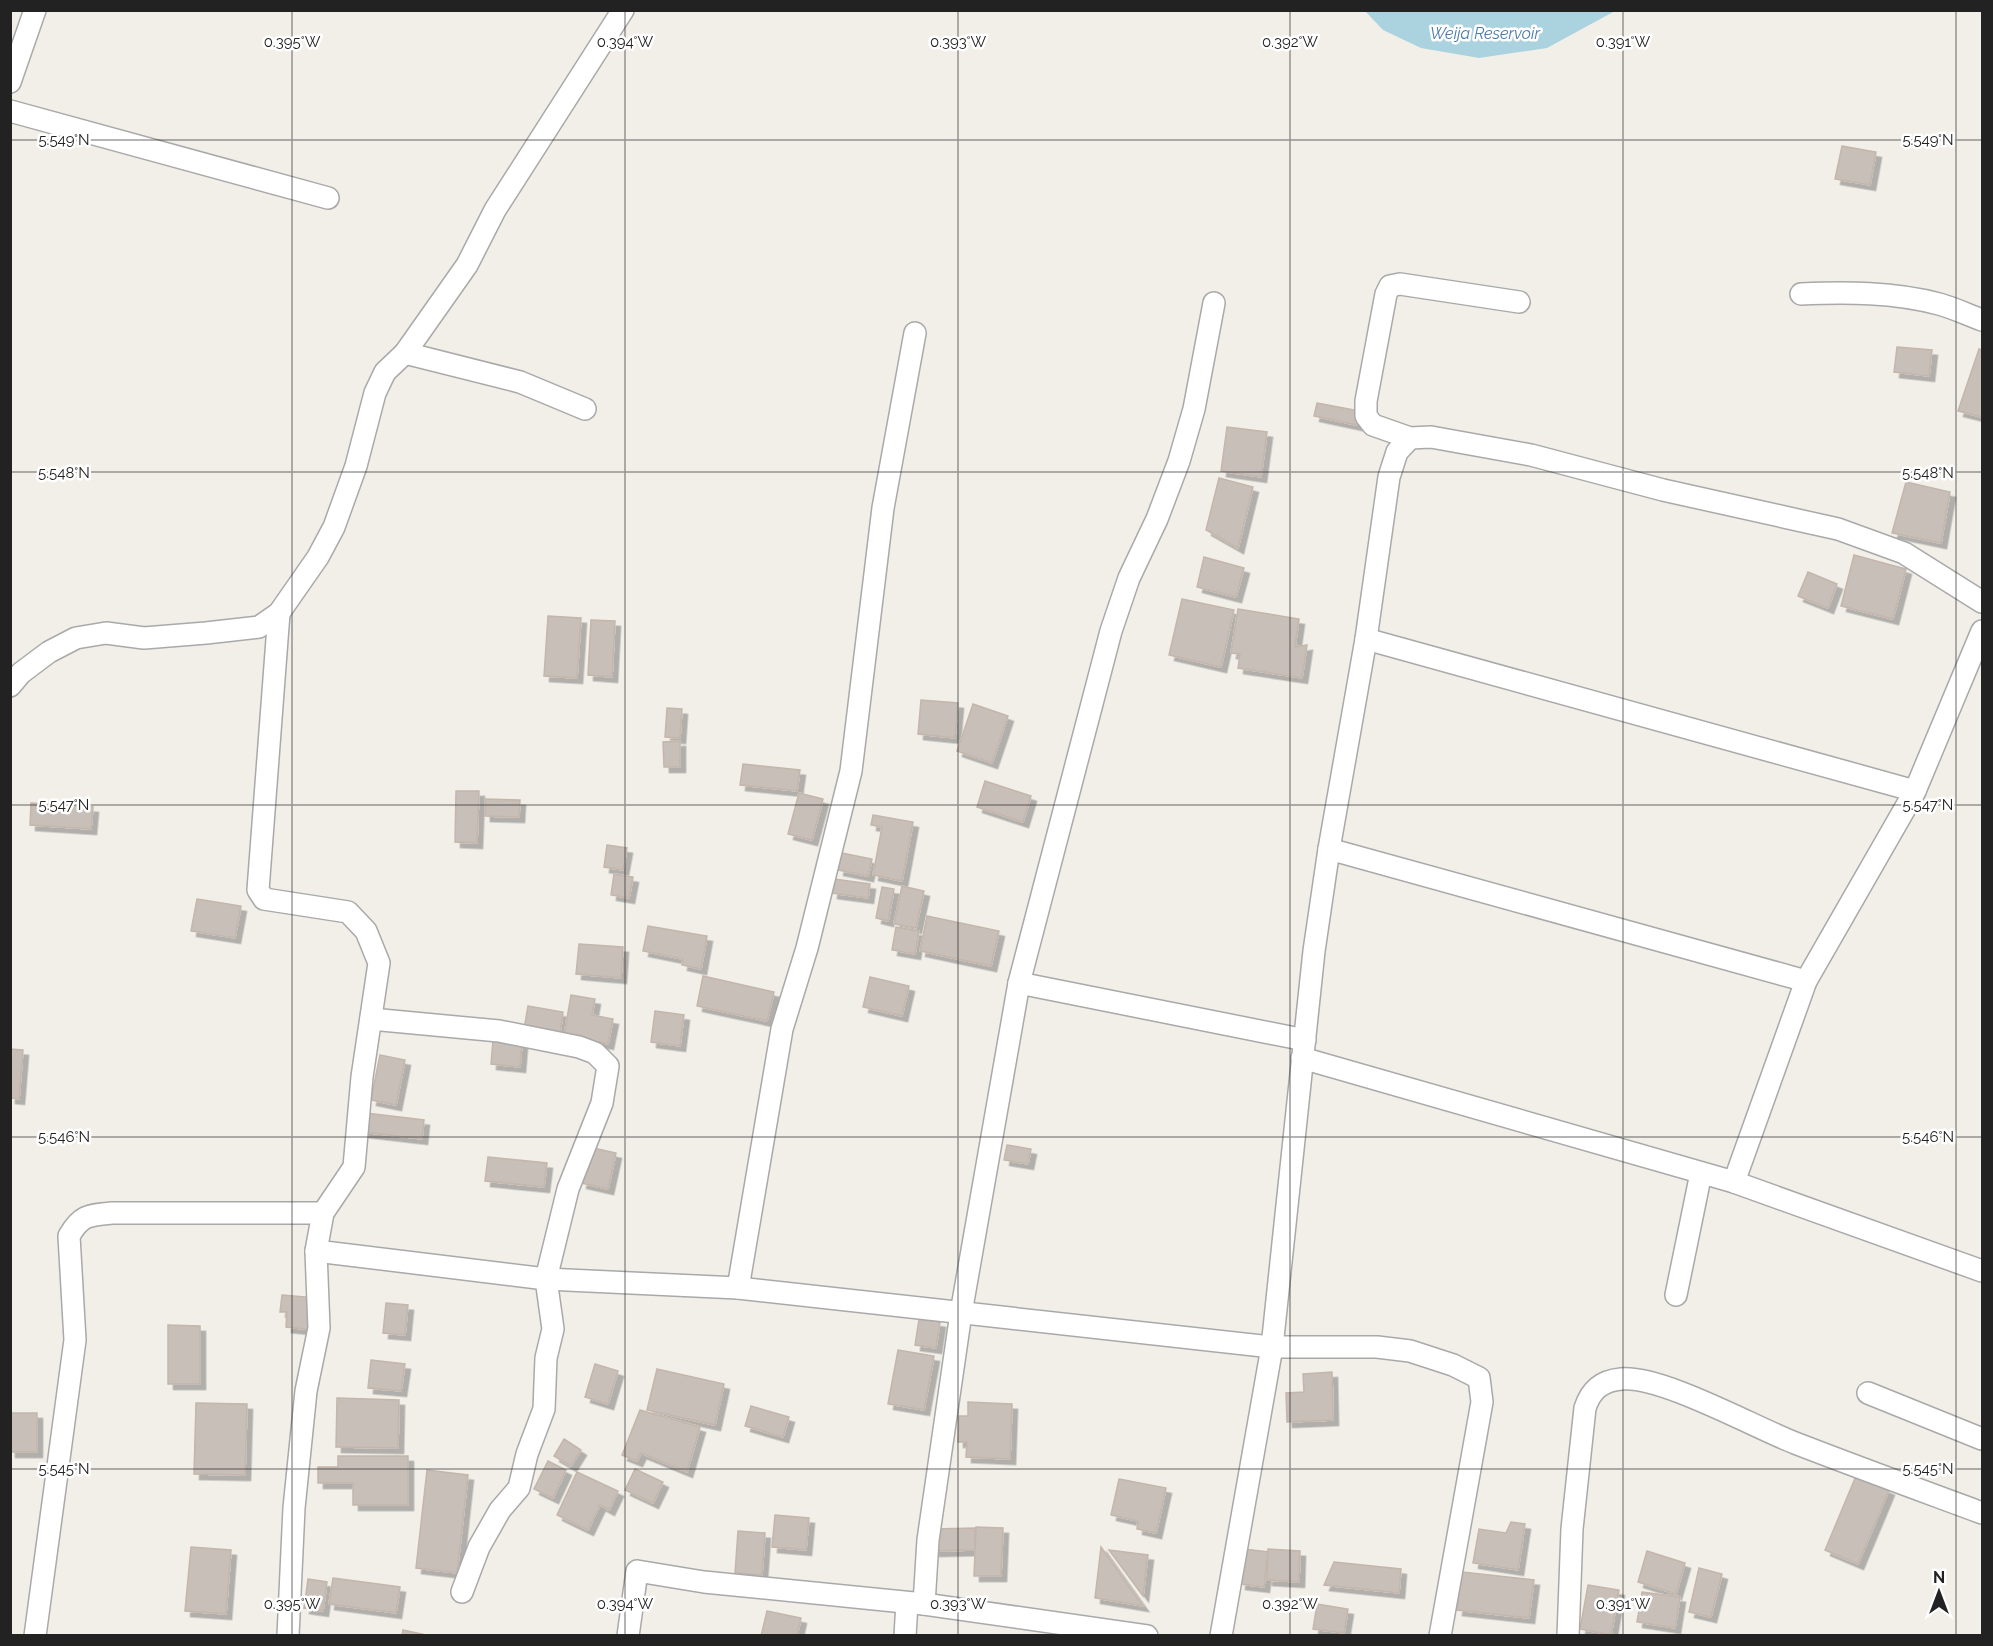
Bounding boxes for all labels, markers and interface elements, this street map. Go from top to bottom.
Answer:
water label: Weija Reservoir [1430,24,1540,43]
text: 0.395°W [264,33,321,51]
text: 0.394°W [597,33,654,51]
text: 0.393°W [930,33,986,51]
text: 0.392°W [1262,33,1318,51]
text: 0.391°W [1596,33,1651,51]
text: 5.549°N [38,131,90,149]
text: 5.549°N [1902,131,1954,149]
text: 5.548°N [38,464,90,482]
text: 5.548°N [1902,464,1954,482]
text: 5.547°N [39,796,89,814]
text: 5.547°N [1903,796,1953,814]
text: 5.546°N [38,1128,90,1146]
text: 5.546°N [1902,1128,1954,1146]
text: 5.545°N [38,1460,90,1478]
text: 5.545°N [1902,1460,1954,1478]
north arrow [1909,1562,1969,1622]
text: N [1933,1568,1945,1587]
text: 0.395°W [264,1595,321,1613]
text: 0.394°W [597,1595,654,1613]
text: 0.393°W [930,1595,986,1613]
text: 0.392°W [1262,1595,1318,1613]
text: 0.391°W [1596,1595,1651,1613]

